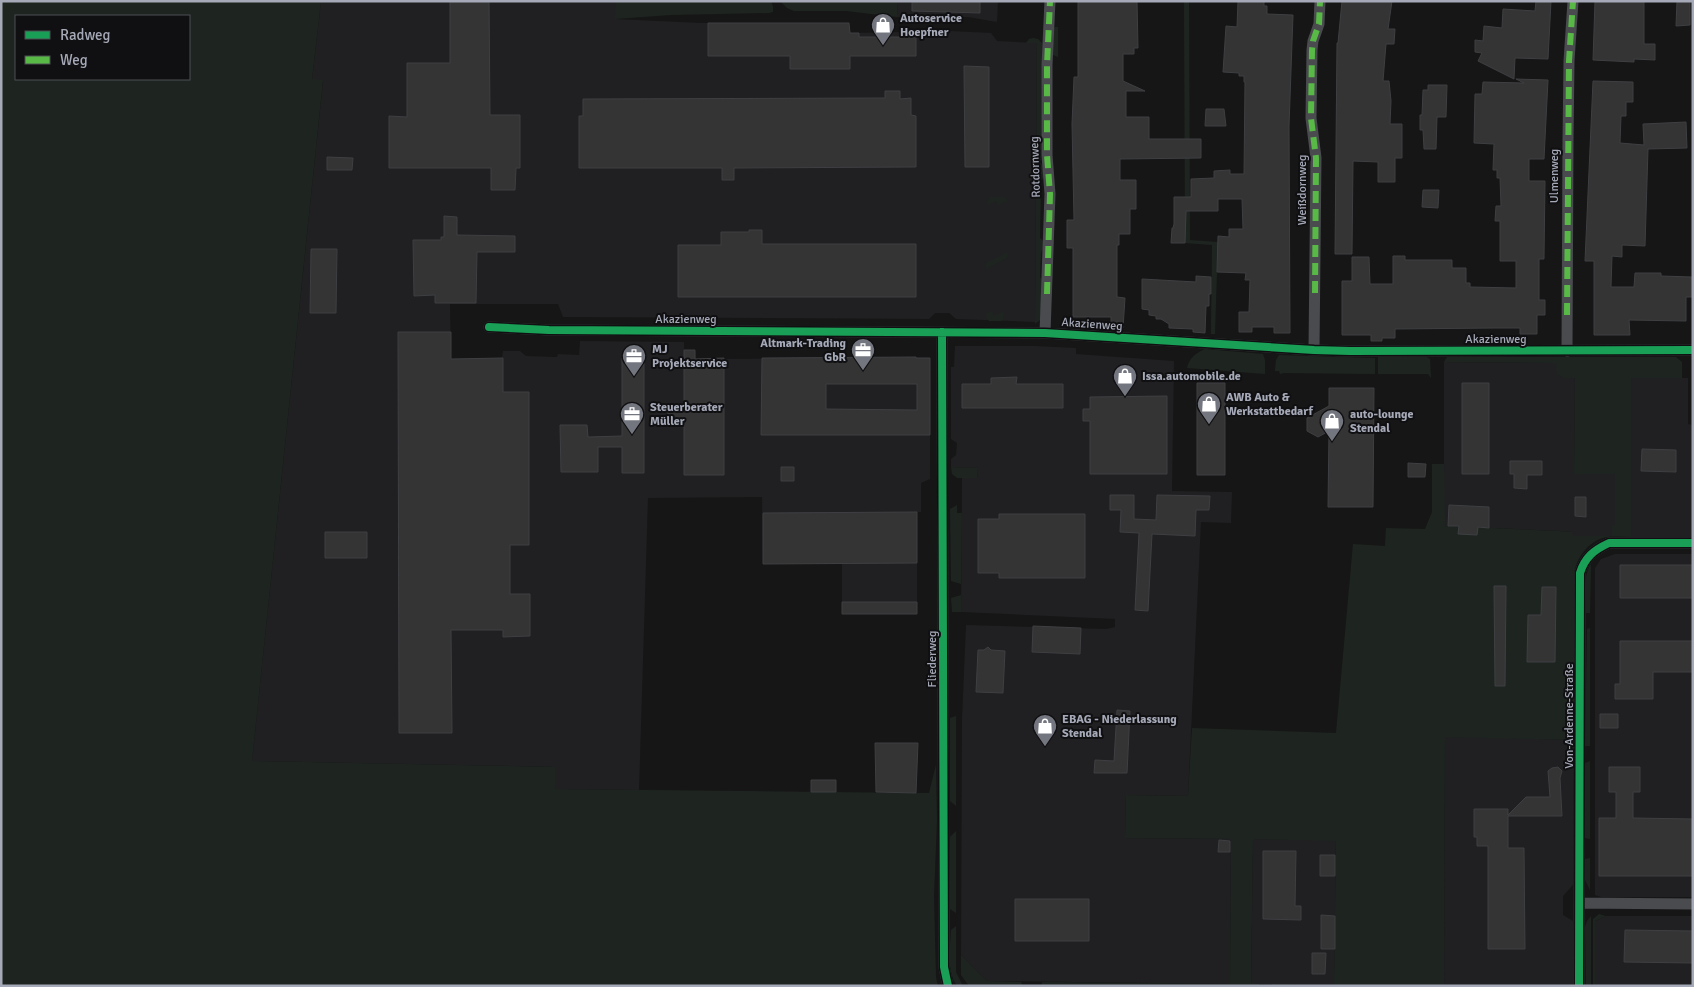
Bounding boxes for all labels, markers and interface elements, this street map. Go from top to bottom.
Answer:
place label: Autoservice Hoepfner [900,11,962,40]
shop icon: Autoservice Hoepfner [870,12,896,46]
legend [15,15,190,80]
text: Radweg [60,26,111,44]
text: Weg [60,51,88,69]
street label: Rotdornweg [1027,136,1044,198]
street label: Ulmenweg [1547,149,1562,203]
street label: Weißdornweg [1295,155,1310,225]
street label: Akazienweg [655,312,717,327]
street label: Akazienweg [1061,315,1123,334]
street label: Akazienweg [1465,332,1527,347]
place label: Altmark-Trading GbR [760,336,847,365]
office icon: Altmark-Trading GbR [850,337,876,371]
place label: MJ Projektservice [652,342,727,371]
office icon: MJ Projektservice [621,343,647,377]
shop icon: Issa.automobile.de [1112,363,1138,397]
place label: Issa.automobile.de [1142,369,1241,384]
place label: AWB Auto & Werkstattbedarf [1226,390,1313,419]
shop icon: AWB Auto & Werkstattbedarf [1196,391,1222,425]
place label: Steuerberater Müller [650,400,723,429]
office icon: Steuerberater Müller [619,401,645,435]
place label: auto-lounge Stendal [1350,407,1413,436]
shop icon: auto-lounge Stendal [1319,408,1345,442]
street label: Fliederweg [925,631,940,687]
street label: Von-Ardenne-Straße [1562,663,1577,769]
place label: EBAG - Niederlassung Stendal [1062,712,1177,741]
shop icon: EBAG - Niederlassung Stendal [1032,713,1058,747]

